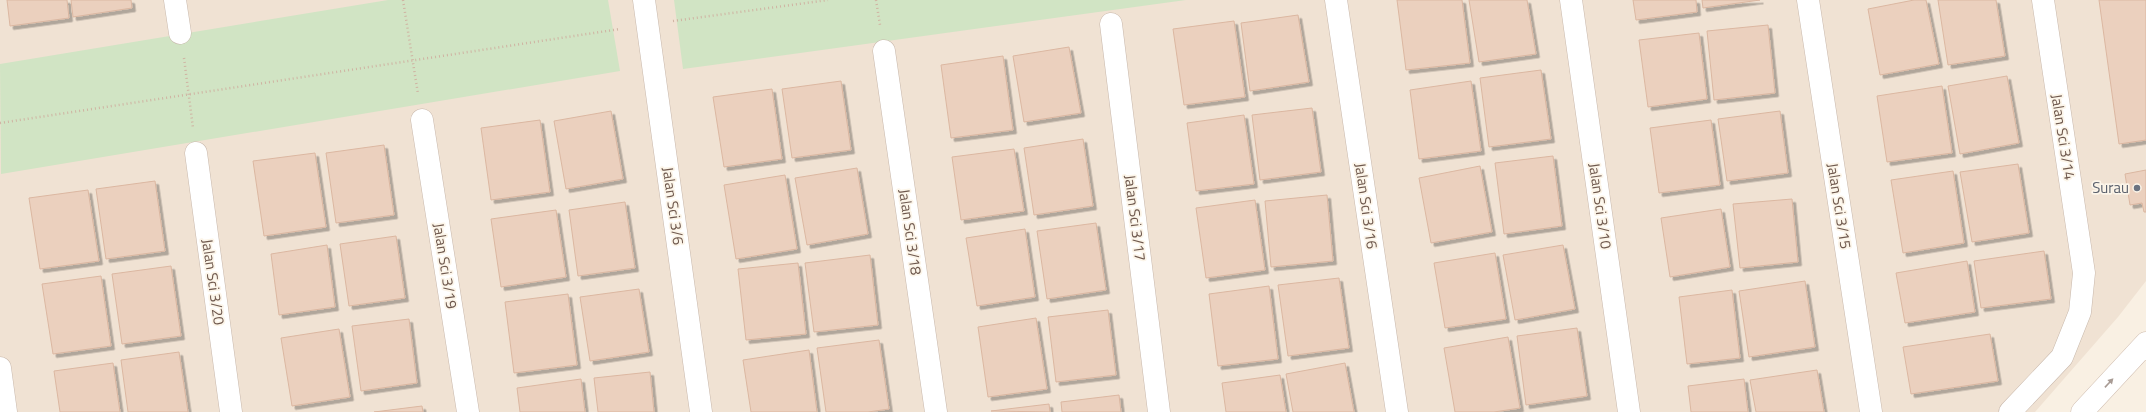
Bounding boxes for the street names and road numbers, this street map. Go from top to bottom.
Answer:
street label: Jalan Sci 3/14 [2045,92,2082,182]
street label: Jalan Sci 3/16 [1349,161,1384,251]
street label: Jalan Sci 3/10 [1583,161,1618,251]
street label: Jalan Sci 3/15 [1821,161,1858,251]
street label: Jalan Sci 3/6 [657,166,690,246]
street label: Jalan Sci 3/17 [1119,173,1152,262]
street label: Jalan Sci 3/18 [893,187,928,277]
street label: Jalan Sci 3/19 [427,221,464,311]
street label: Jalan Sci 3/20 [196,237,231,327]

